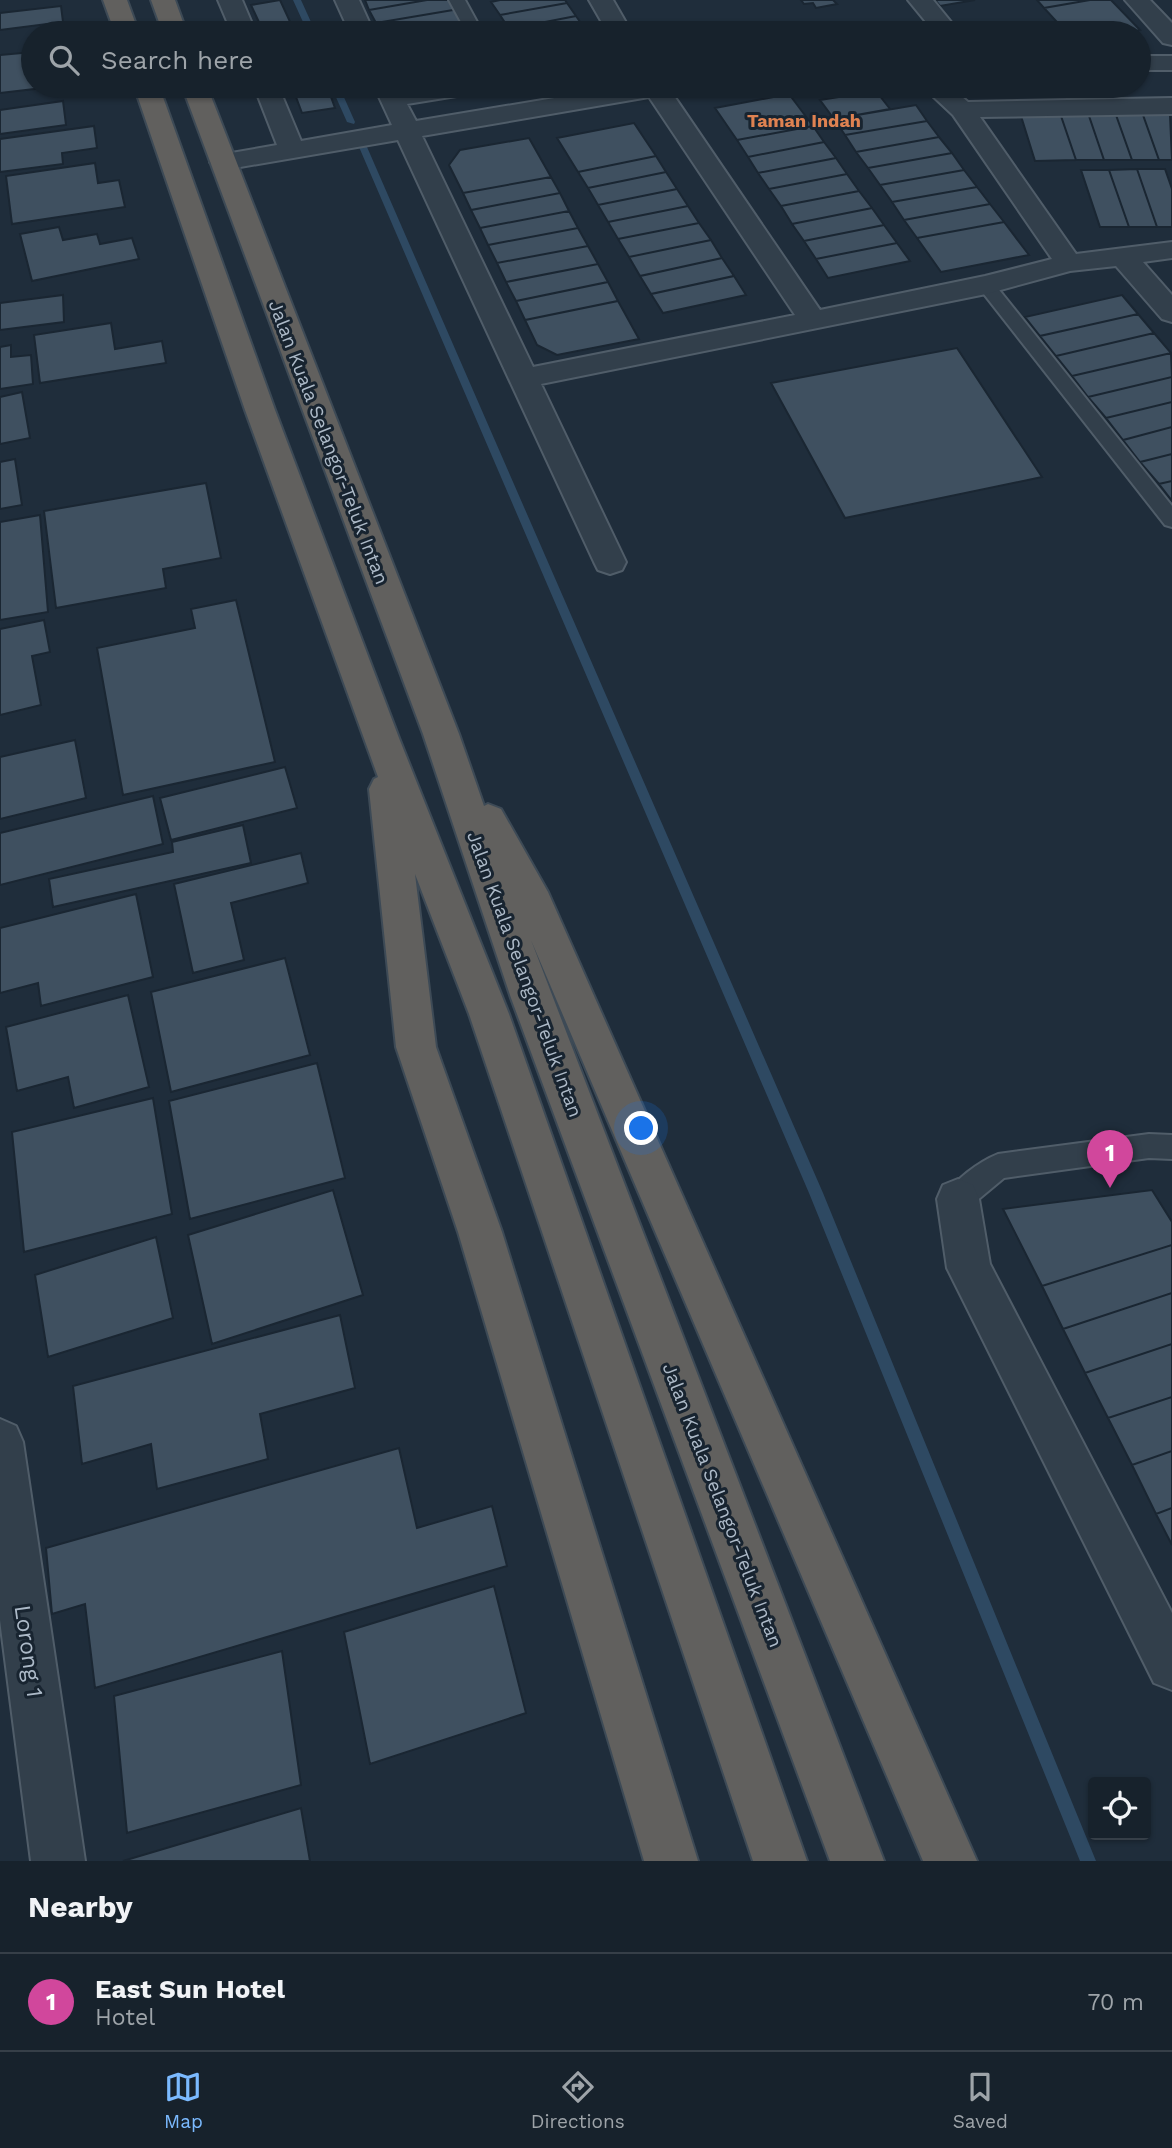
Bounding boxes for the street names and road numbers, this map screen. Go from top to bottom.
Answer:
street label: Jalan Kuala Selangor-Teluk Intan [264,297,394,588]
street label: Jalan Kuala Selangor-Teluk Intan [462,828,587,1120]
street label: Jalan Kuala Selangor-Teluk Intan [658,1360,788,1651]
street label: Lorong 1 [9,1603,48,1699]

